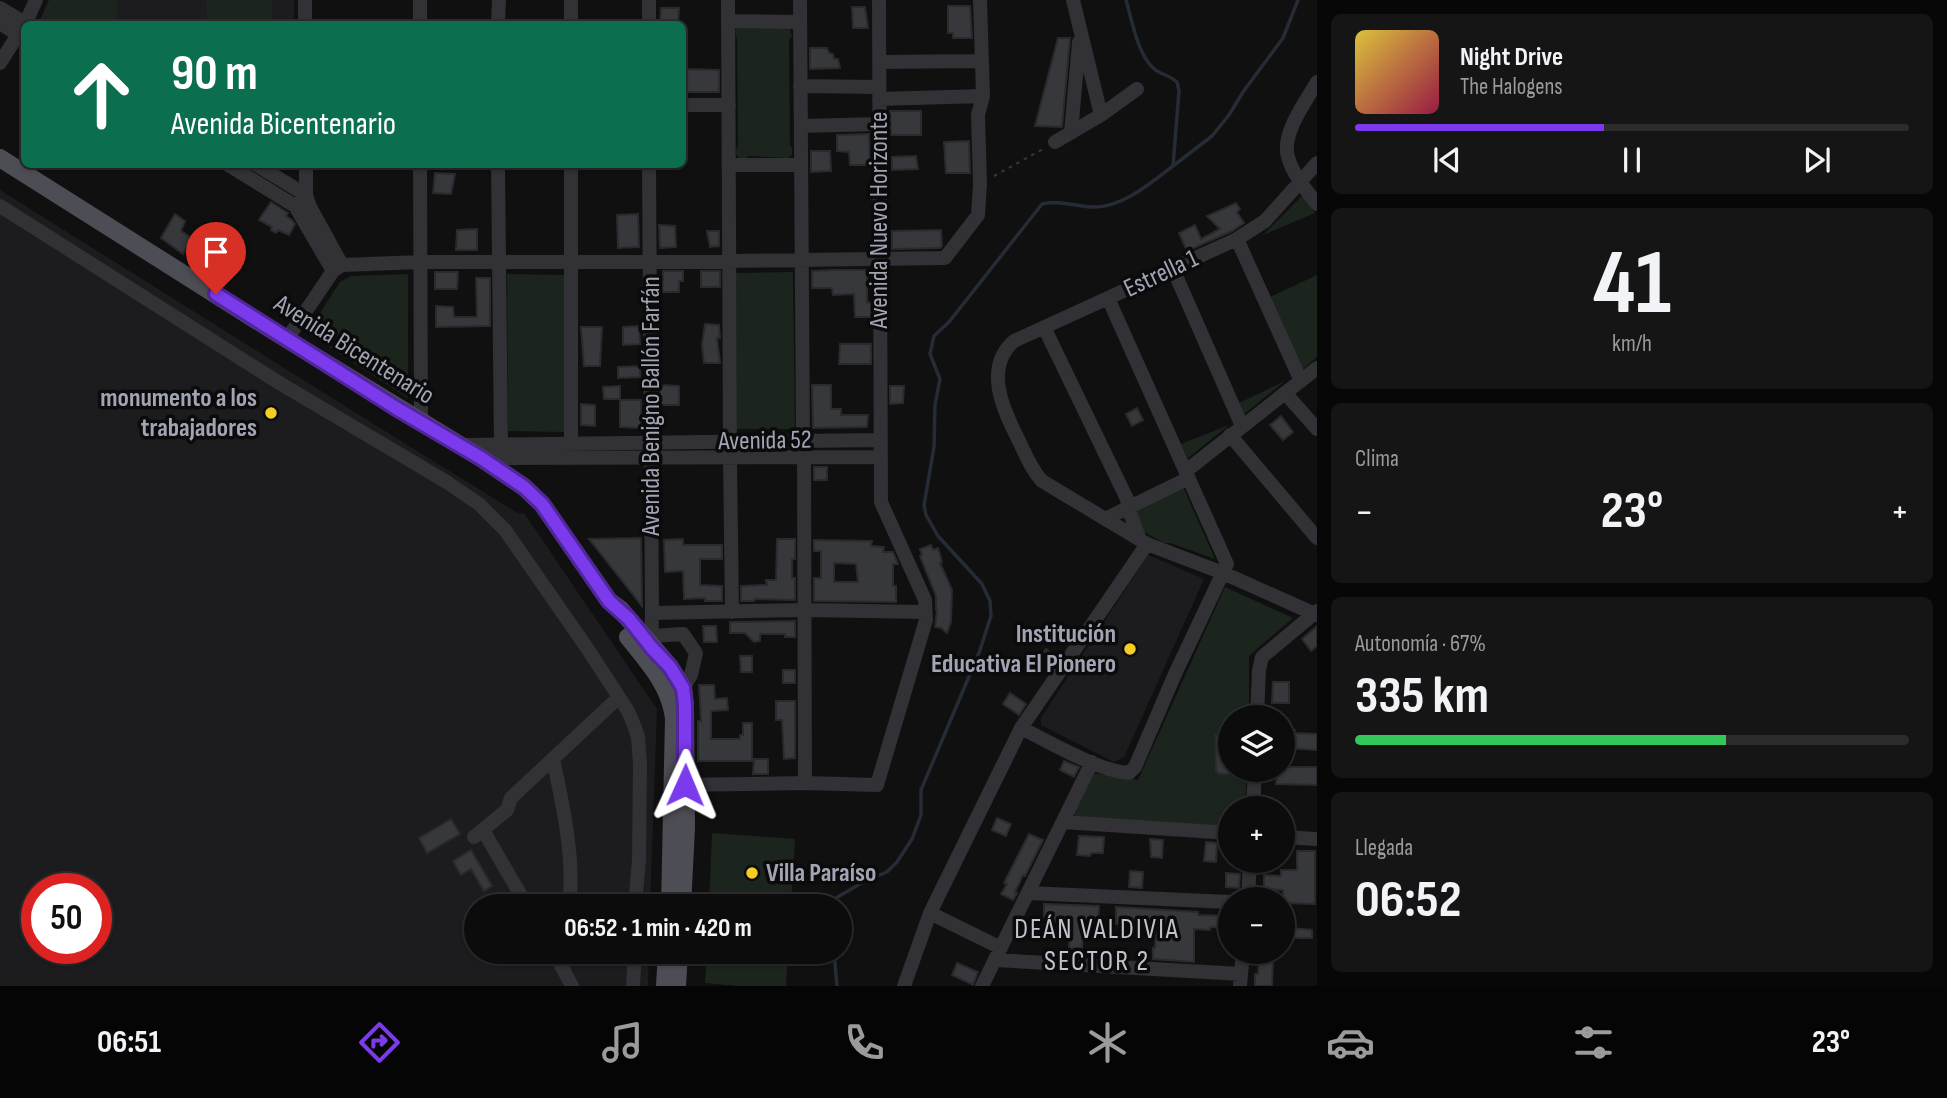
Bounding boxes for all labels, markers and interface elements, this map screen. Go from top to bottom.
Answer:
text: Night Drive [1460,42,1563,73]
text: 90 m [171,45,258,104]
icon: ahead [56,49,147,140]
text: The Halogens [1460,73,1563,101]
text: Avenida Bicentenario [171,105,396,144]
street label: Avenida Nuevo Horizonte [864,112,895,329]
icon: previous [1428,141,1466,179]
icon: pause [1613,141,1651,179]
icon: next [1798,141,1836,179]
pin [186,222,246,294]
text: 41 [1593,230,1671,339]
icon: arrive [197,233,235,271]
street label: Estrella 1 [1119,243,1203,305]
street label: Avenida Benigno Ballón Farfán [636,276,667,537]
street label: Avenida Bicentenario [267,288,440,412]
text: km/h [1612,330,1652,358]
place label: monumento a los trabajadores [100,383,257,444]
marker: monumento a los trabajadores [263,405,279,421]
street label: Avenida 52 [717,425,812,457]
text: Clima [1355,445,1399,473]
text: 23° [1601,480,1663,543]
text: − [1355,490,1374,535]
text: + [1890,490,1909,535]
place label: Institución Educativa El Pionero [931,619,1116,680]
text: Autonomía · 67% [1355,630,1486,658]
marker: Institución Educativa El Pionero [1122,641,1138,657]
text: 335 km [1355,665,1489,728]
map controls [1218,705,1295,964]
button: layers [1218,705,1295,782]
position arrow [648,748,722,822]
button: + [1218,796,1295,873]
text: Llegada [1355,834,1413,862]
place label: Villa Paraíso [766,858,876,889]
marker: Villa Paraíso [744,865,760,881]
text: 06:52 [1355,869,1461,932]
speed limit sign: 50 [21,873,112,964]
button: − [1218,887,1295,964]
text: 06:52 · 1 min · 420 m [564,913,752,944]
district label: DEÁN VALDIVIA SECTOR 2 [1014,913,1180,978]
icon: directions [355,1018,404,1067]
icon: music [598,1018,647,1067]
icon: phone [840,1018,889,1067]
icon: climate [1083,1018,1132,1067]
icon: car [1326,1018,1375,1067]
icon: filters [1569,1018,1618,1067]
text: 06:51 [97,1023,161,1062]
text: 23° [1812,1023,1850,1062]

